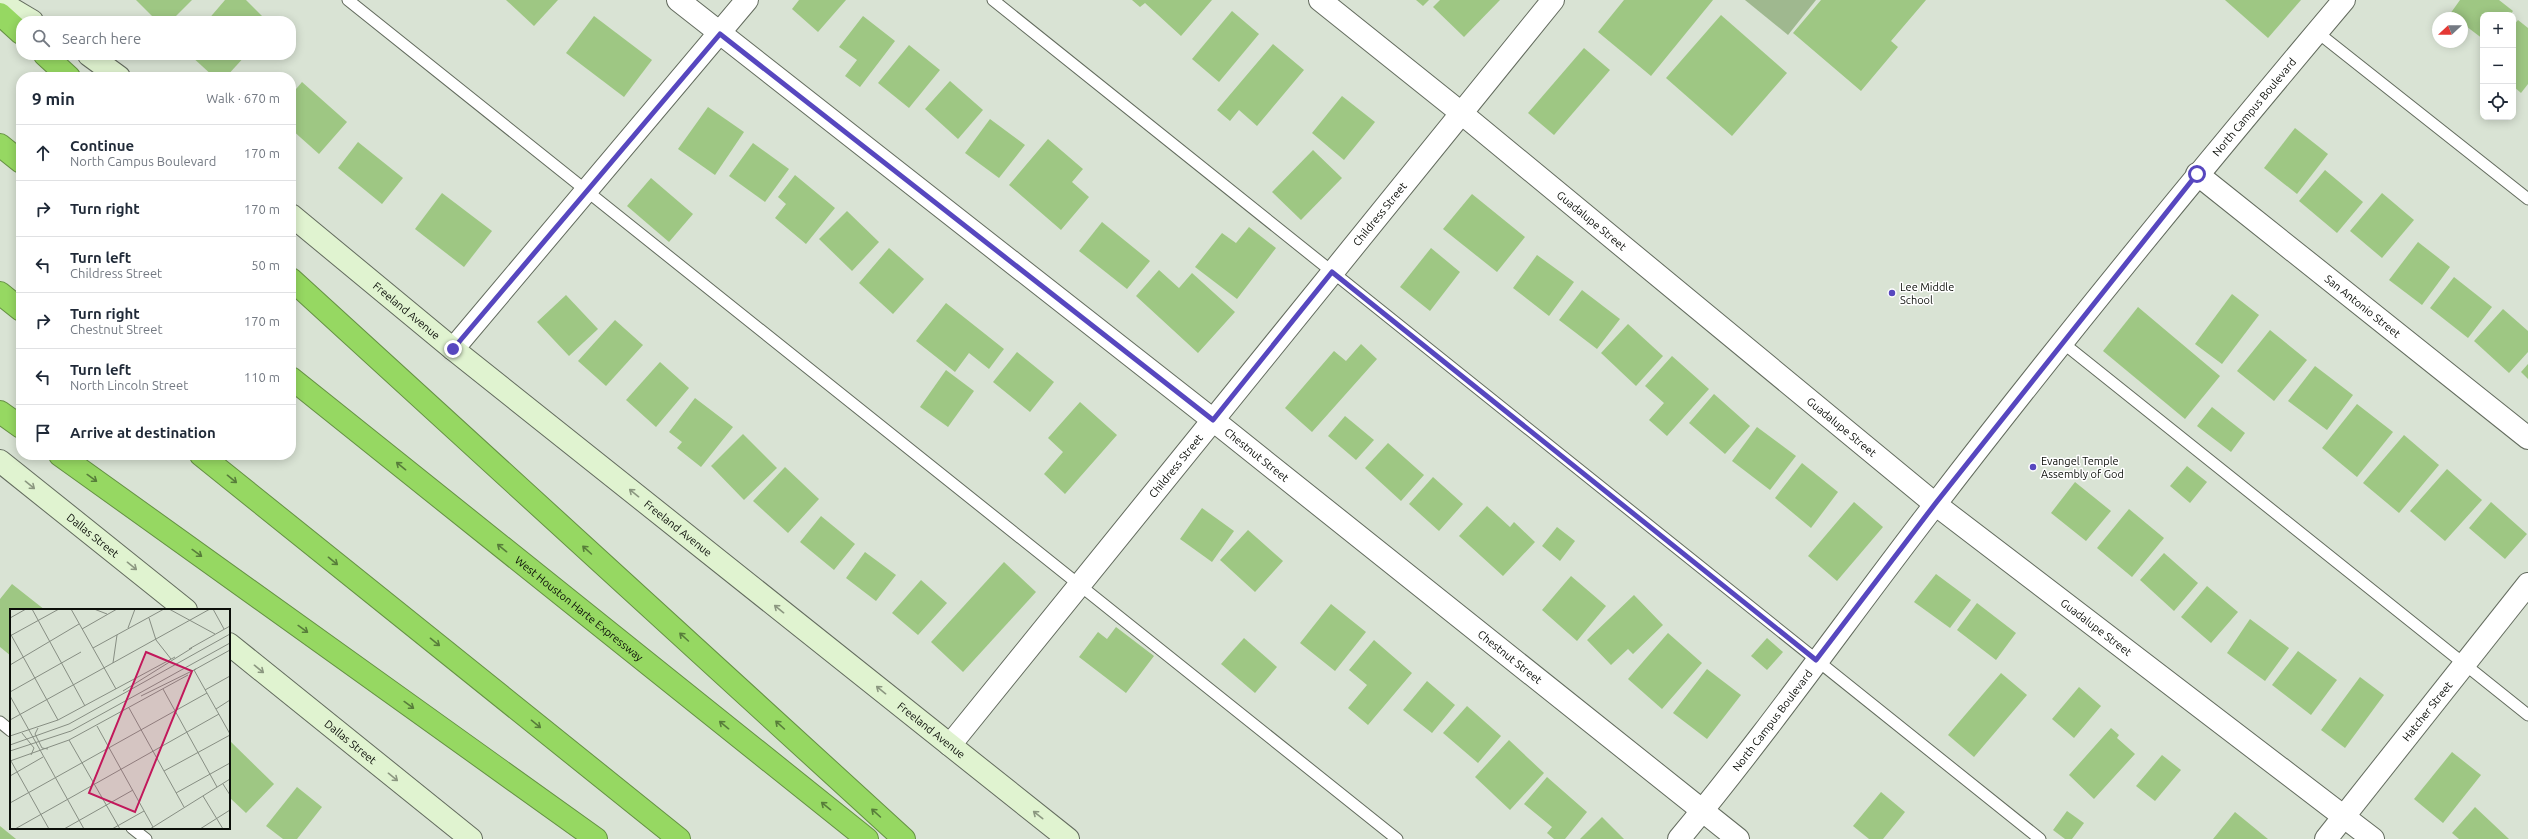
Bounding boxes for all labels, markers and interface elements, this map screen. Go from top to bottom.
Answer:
north arrow [2432,12,2468,48]
map controls [2480,12,2516,120]
button: + [2480,12,2516,48]
search box [16,16,296,60]
icon: search [30,27,52,49]
text: Search here [62,30,141,47]
button: − [2480,48,2516,84]
street label: North Campus Boulevard [2210,56,2299,159]
button: locate [2480,84,2516,120]
text: 9 min [32,89,75,108]
text: Walk · 670 m [206,91,280,105]
text: Continue [70,137,134,154]
icon: ahead [32,142,54,164]
text: 170 m [244,146,280,160]
text: North Campus Boulevard [70,154,216,168]
route start [2188,165,2206,183]
street label: Childress Street [1350,179,1409,248]
street label: Guadalupe Street [1555,189,1629,253]
icon: right [32,198,54,220]
text: Turn right [70,200,140,217]
text: 170 m [244,202,280,216]
text: Turn left [70,249,131,266]
icon: left [32,254,54,276]
text: 50 m [251,258,280,272]
text: Childress Street [70,266,162,280]
street label: San Antonio Street [2323,272,2403,340]
street label: Freeland Avenue [371,280,442,342]
place label: Lee Middle School [1900,281,1954,306]
marker: Lee Middle School [1887,288,1897,298]
text: Turn right [70,305,140,322]
icon: right [32,310,54,332]
text: 170 m [244,314,280,328]
text: Chestnut Street [70,322,163,336]
route end [444,340,462,358]
text: Turn left [70,361,131,378]
icon: left [32,366,54,388]
text: 110 m [244,370,280,384]
text: North Lincoln Street [70,378,188,392]
street label: Guadalupe Street [1804,395,1879,459]
icon: arrive [32,422,54,444]
text: Arrive at destination [70,424,216,441]
street label: Chestnut Street [1222,426,1292,484]
street label: Childress Street [1147,431,1206,500]
place label: Evangel Temple Assembly of God [2041,455,2124,480]
one-way arrow [395,462,406,471]
marker: Evangel Temple Assembly of God [2028,462,2038,472]
one-way arrow [86,474,97,482]
one-way arrow [226,475,237,484]
one-way arrow [25,481,36,489]
one-way arrow [629,489,639,498]
street label: Freeland Avenue [642,498,714,559]
street label: Dallas Street [65,511,122,560]
one-way arrow [497,543,508,552]
one-way arrow [583,546,593,555]
one-way arrow [192,549,203,557]
street label: West Houston Harte Expressway [513,554,646,664]
one-way arrow [328,556,339,565]
one-way arrow [126,562,137,571]
street label: Guadalupe Street [2058,596,2135,659]
one-way arrow [774,605,785,614]
inset map [10,609,230,829]
one-way arrow [297,625,308,633]
street label: Chestnut Street [1475,628,1545,686]
one-way arrow [678,633,689,642]
one-way arrow [429,638,440,647]
one-way arrow [254,665,265,673]
street label: North Campus Boulevard [1730,667,1815,773]
street label: Hatcher Street [2400,679,2455,743]
one-way arrow [876,686,886,695]
street label: Freeland Avenue [895,700,968,761]
one-way arrow [403,701,414,709]
street label: Dallas Street [322,717,379,767]
one-way arrow [530,719,541,728]
one-way arrow [718,720,729,729]
one-way arrow [775,721,785,730]
one-way arrow [388,772,399,781]
one-way arrow [820,802,831,810]
one-way arrow [870,808,881,817]
one-way arrow [1032,810,1043,819]

